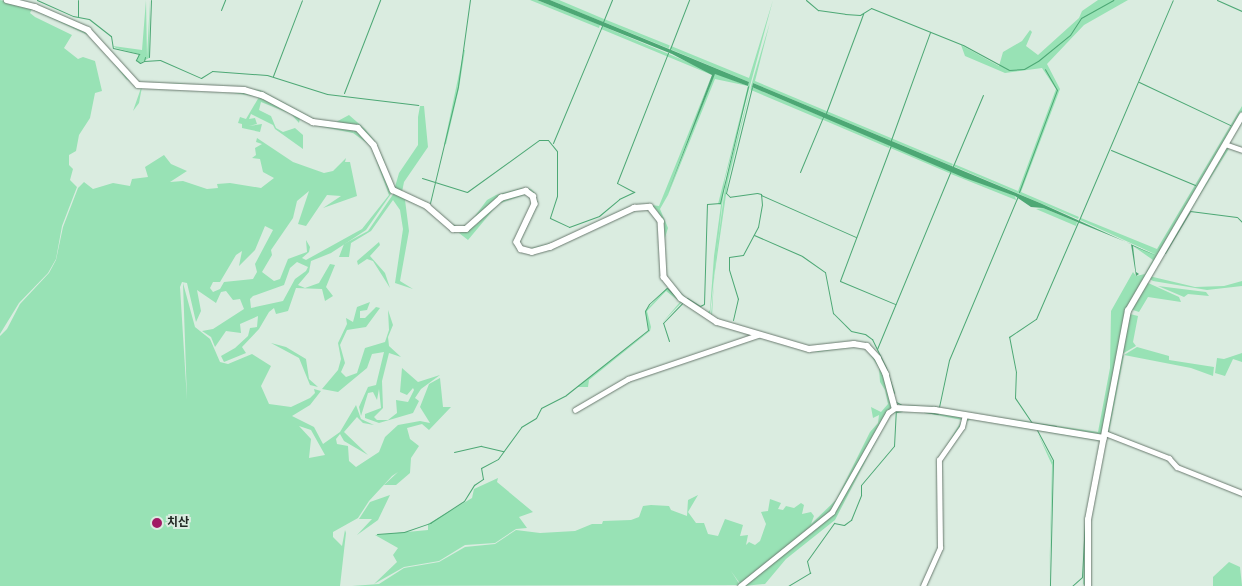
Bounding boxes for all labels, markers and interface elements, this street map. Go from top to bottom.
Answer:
place label: 치산 [167,516,189,530]
marker: 치산 [151,517,163,529]

